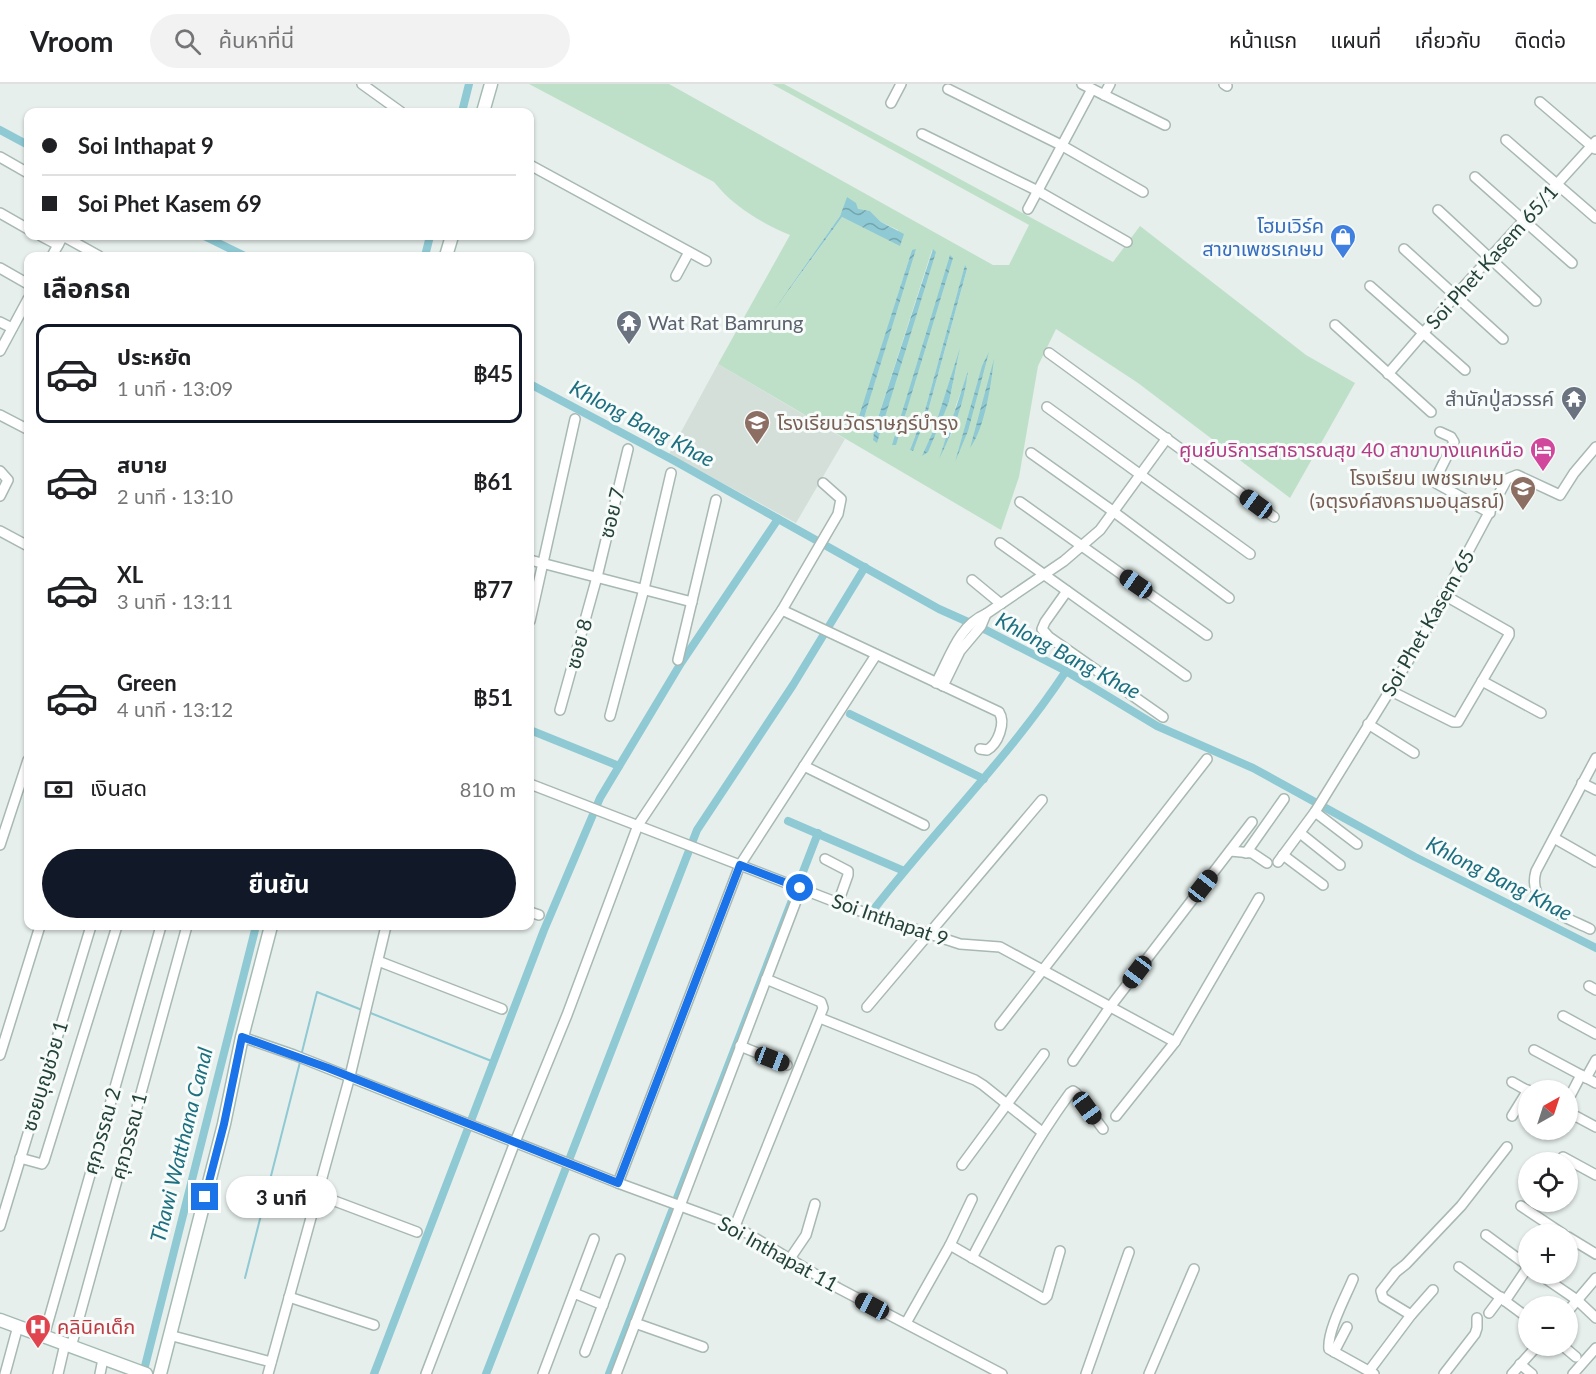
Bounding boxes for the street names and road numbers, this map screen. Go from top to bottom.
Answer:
street label: Soi Phet Kasem 65/1 [1420,179,1562,333]
street label: ซอย 7 [593,485,629,541]
street label: Soi Phet Kasem 65 [1375,545,1479,700]
street label: ซอย 8 [560,616,596,672]
street label: Soi Inthapat 9 [829,888,952,950]
street label: ซอยบุญช่วย 1 [16,1018,73,1134]
street label: ศุภวรรณ 2 [77,1085,126,1177]
street label: ศุภวรรณ 1 [105,1090,152,1182]
street label: Soi Inthapat 11 [714,1210,843,1296]

